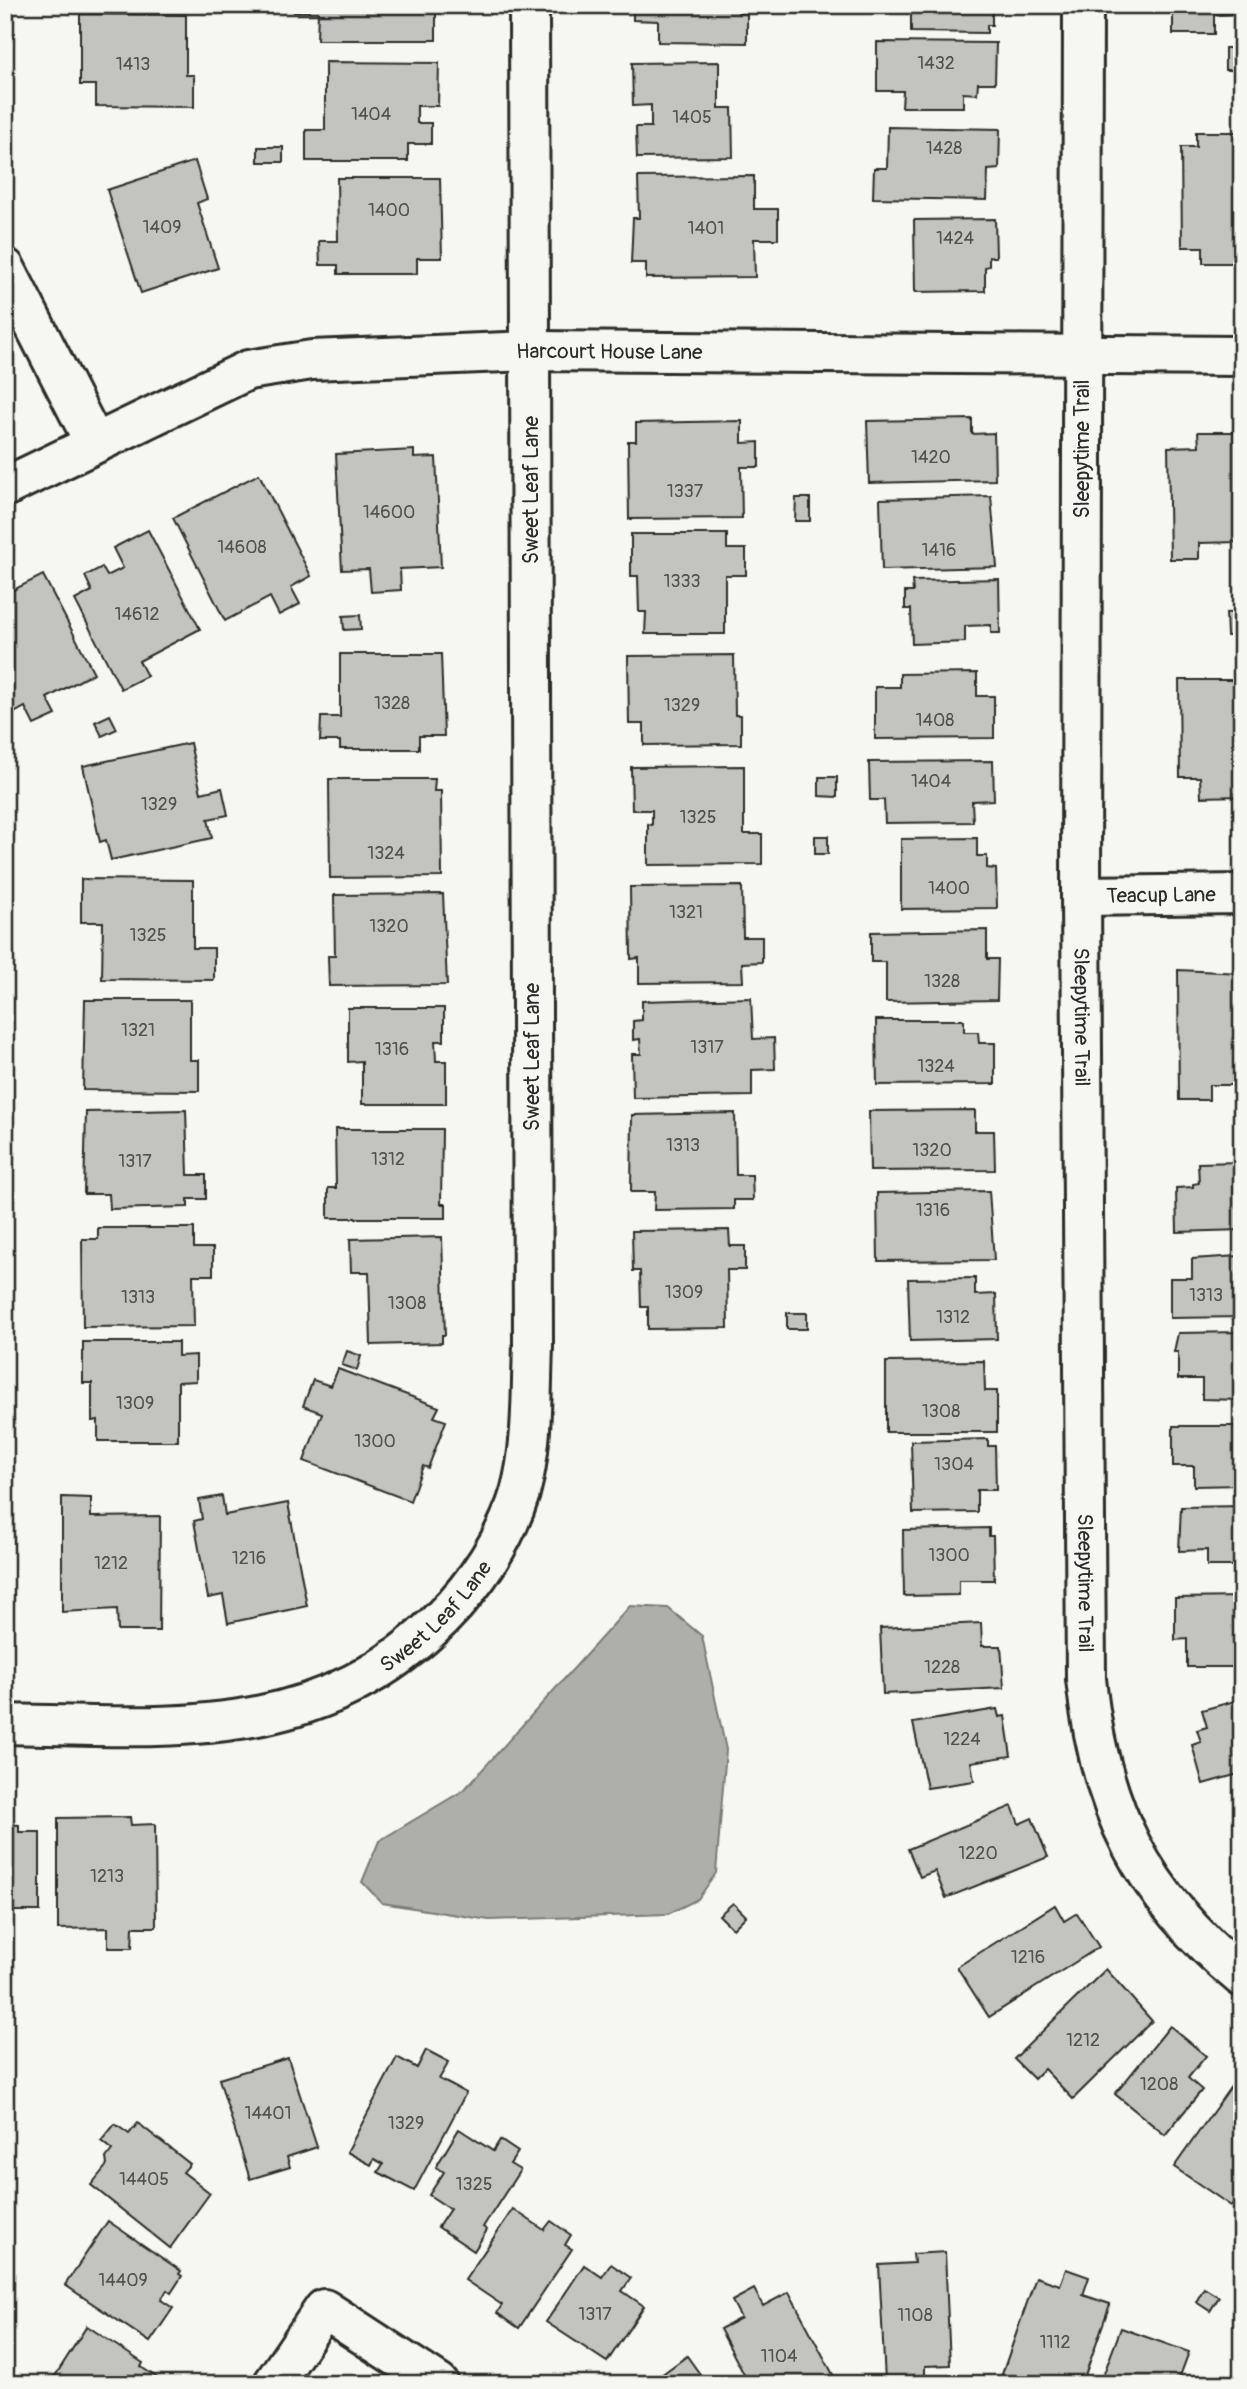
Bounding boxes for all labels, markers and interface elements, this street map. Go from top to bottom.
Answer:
house number: 1432 [917,52,955,75]
house number: 1413 [116,53,150,76]
house number: 1404 [351,103,392,126]
house number: 1405 [672,106,712,129]
house number: 1428 [926,137,962,160]
house number: 1400 [368,199,410,222]
house number: 1409 [142,216,182,239]
house number: 1401 [688,217,724,240]
house number: 1424 [936,227,975,250]
street label: Harcourt House Lane [516,337,703,366]
street label: Sleepytime Trail [1069,379,1096,519]
street label: Sweet Leaf Lane [518,415,545,564]
house number: 1420 [911,446,951,469]
house number: 1337 [667,480,704,503]
house number: 14600 [363,501,415,524]
house number: 14608 [217,536,267,559]
house number: 1416 [922,539,957,562]
house number: 1333 [663,570,701,593]
house number: 14612 [114,603,160,626]
house number: 1328 [374,692,410,715]
house number: 1329 [664,694,700,717]
house number: 1408 [916,709,954,732]
house number: 1404 [911,770,952,793]
house number: 1329 [141,793,177,816]
house number: 1325 [680,806,716,829]
house number: 1324 [367,842,405,865]
house number: 1400 [928,877,970,900]
street label: Teacup Lane [1106,881,1217,909]
house number: 1321 [669,901,703,924]
house number: 1320 [369,915,409,938]
house number: 1325 [130,924,166,947]
street label: Sleepytime Trail [1068,947,1096,1087]
house number: 1328 [924,970,960,993]
street label: Sweet Leaf Lane [519,982,546,1131]
house number: 1321 [121,1019,155,1042]
house number: 1317 [690,1036,724,1059]
house number: 1316 [375,1038,409,1061]
house number: 1324 [917,1055,955,1078]
house number: 1313 [666,1134,700,1157]
house number: 1320 [912,1139,952,1162]
house number: 1312 [371,1148,405,1171]
house number: 1317 [118,1150,152,1173]
house number: 1316 [916,1199,950,1222]
house number: 1309 [665,1281,703,1304]
house number: 1313 [1189,1284,1223,1307]
house number: 1313 [121,1286,155,1309]
house number: 1308 [388,1292,426,1315]
house number: 1312 [936,1306,970,1329]
house number: 1309 [116,1392,154,1415]
house number: 1308 [922,1400,960,1423]
house number: 1300 [354,1430,396,1453]
house number: 1304 [934,1453,974,1476]
street label: Sleepytime Trail [1071,1513,1099,1653]
house number: 1300 [928,1544,970,1567]
house number: 1216 [232,1547,266,1570]
house number: 1212 [94,1552,128,1575]
street label: Sweet Leaf Lane [374,1555,498,1678]
house number: 1228 [924,1656,960,1679]
house number: 1224 [943,1728,981,1751]
house number: 1220 [958,1842,998,1865]
house number: 1213 [90,1865,124,1888]
house number: 1216 [1011,1946,1045,1969]
house number: 1212 [1066,2029,1100,2052]
house number: 1208 [1140,2073,1178,2096]
house number: 14401 [244,2102,292,2125]
house number: 1329 [388,2112,424,2135]
house number: 14405 [119,2168,169,2191]
house number: 1325 [456,2173,492,2196]
house number: 14409 [98,2269,148,2292]
house number: 1317 [578,2303,612,2326]
house number: 1108 [897,2304,933,2327]
house number: 1112 [1039,2331,1071,2354]
house number: 1104 [761,2345,798,2368]

